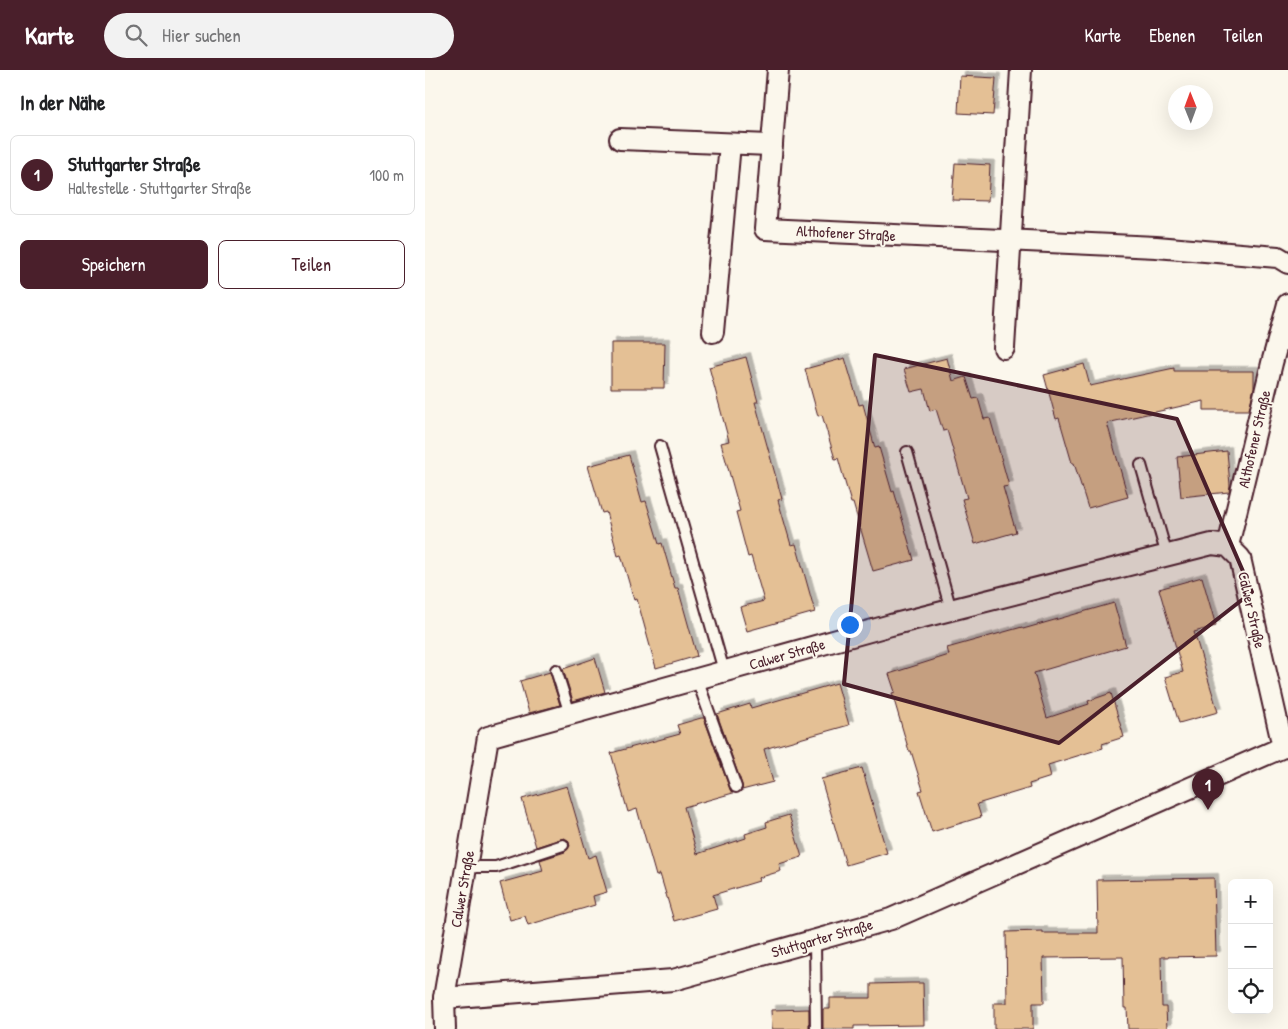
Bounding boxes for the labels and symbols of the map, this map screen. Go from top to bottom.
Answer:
north arrow [1168,85,1213,130]
street label: Althofener Straße [796,220,896,246]
street label: Althofener Straße [1233,388,1275,490]
street label: Calwer Straße [1233,570,1271,650]
your location [837,612,863,638]
street label: Calwer Straße [747,633,827,675]
pin: 1 [1192,769,1224,810]
street label: Calwer Straße [445,849,479,929]
street label: Stuttgarter Straße [769,913,875,963]

